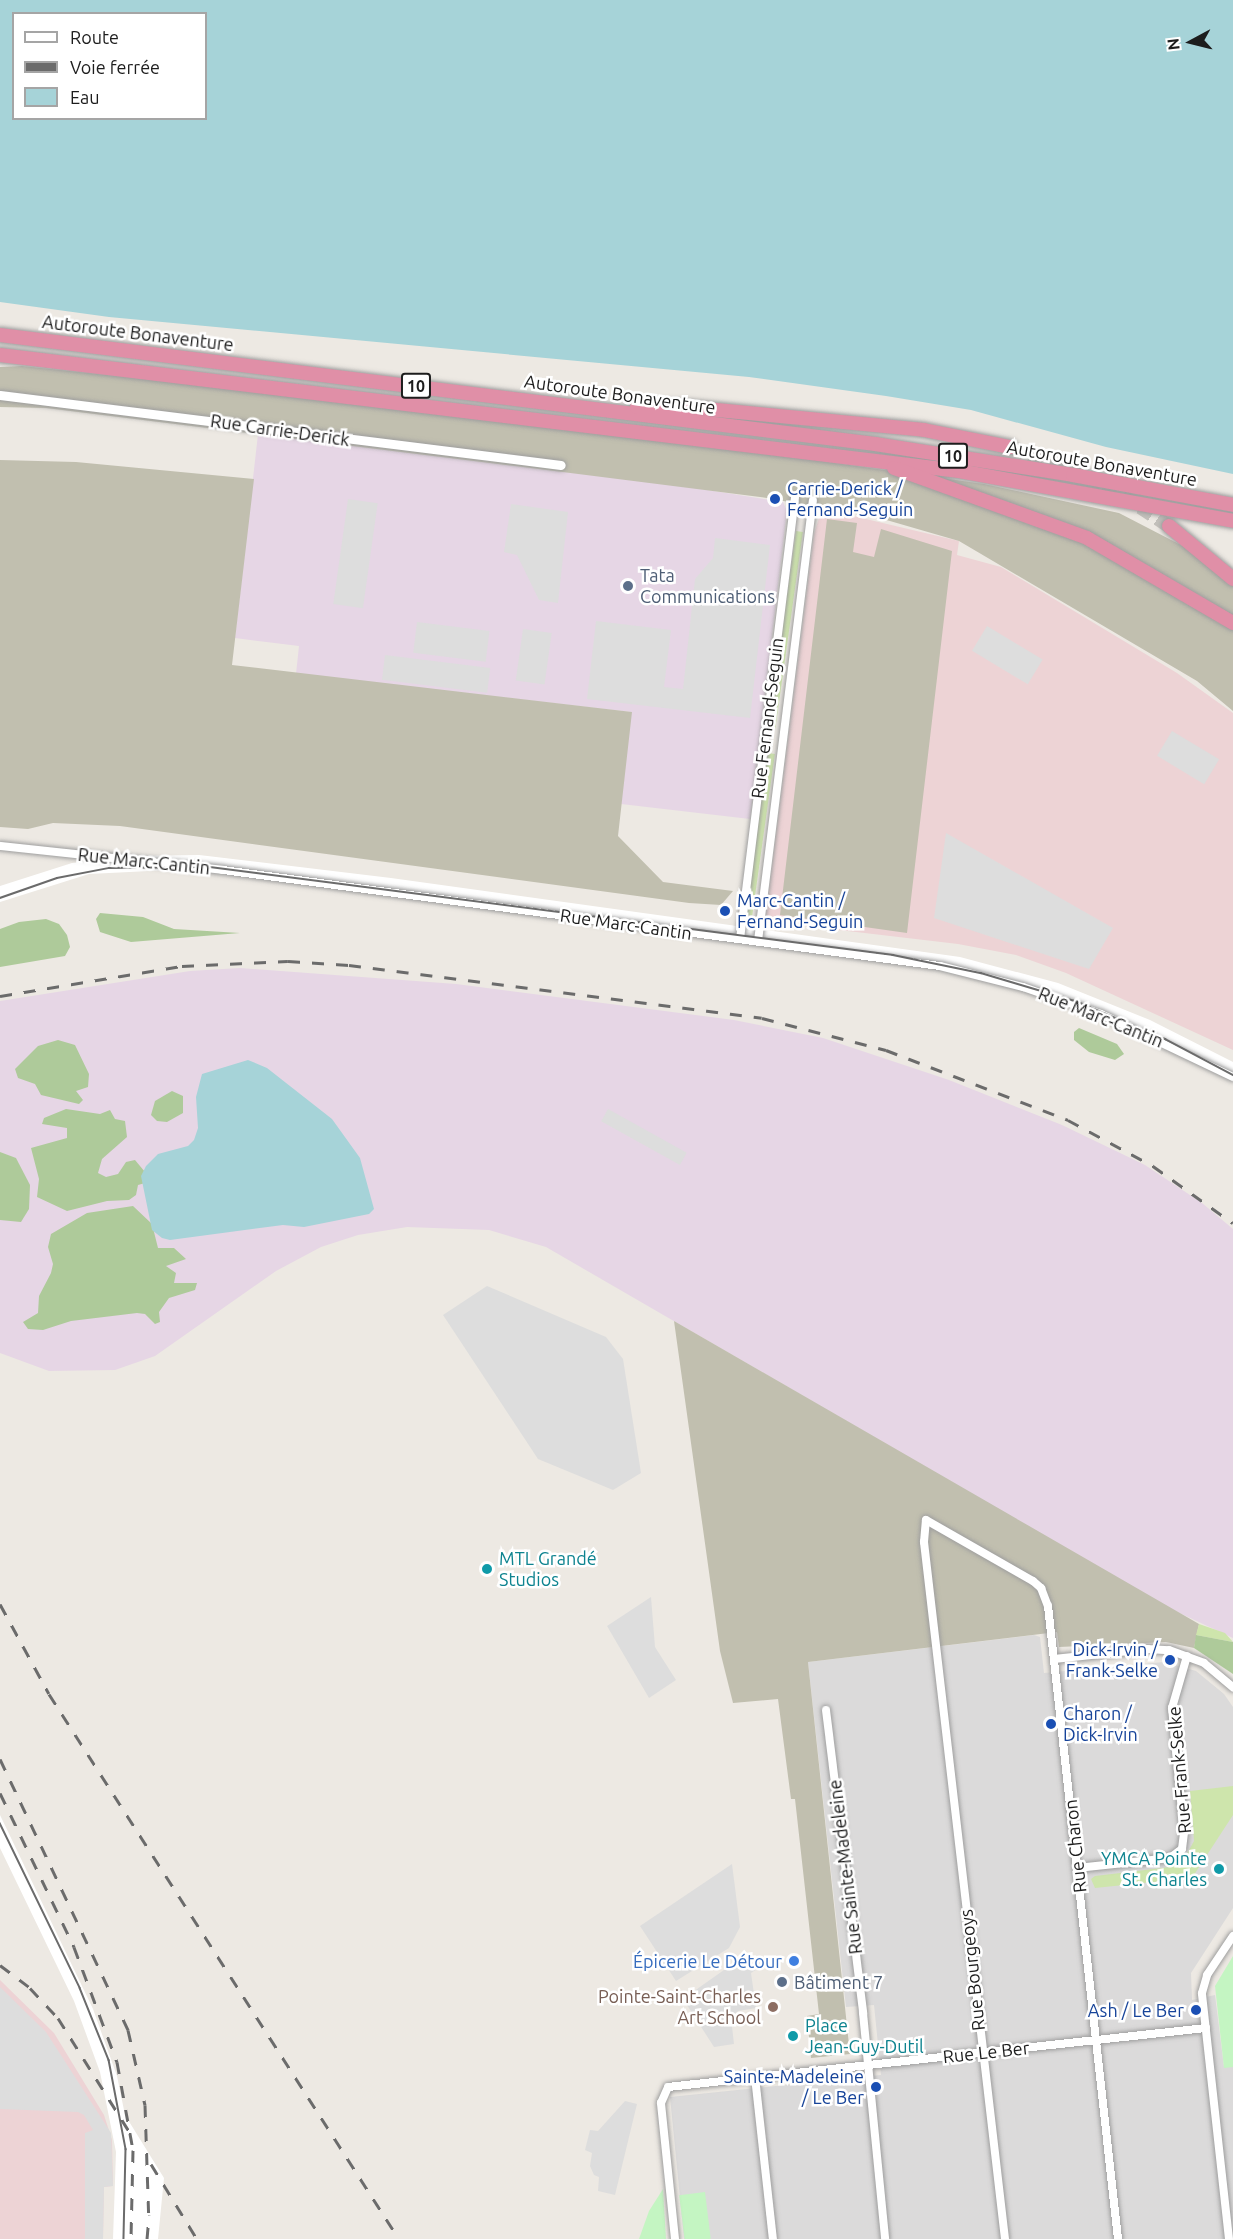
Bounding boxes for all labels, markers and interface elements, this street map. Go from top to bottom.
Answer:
legend [12,12,207,120]
north arrow [1161,12,1221,72]
text: Route [70,27,119,47]
text: N [1163,37,1183,51]
text: Voie ferrée [70,57,160,77]
text: Eau [70,87,100,107]
street label: Autoroute Bonaventure [41,311,235,355]
street label: Autoroute Bonaventure [523,370,717,418]
road number: 10 [400,373,432,399]
street label: Rue Carrie-Derick [209,410,351,450]
street label: Autoroute Bonaventure [1005,436,1199,490]
road number: 10 [936,443,970,469]
place label: Carrie-Derick / Fernand-Seguin [787,478,913,520]
marker: Carrie-Derick / Fernand-Seguin [768,492,782,506]
place label: Tata Communications [640,565,775,608]
marker: Tata Communications [621,579,635,593]
street label: Rue Fernand-Seguin [746,636,788,800]
street label: Rue Marc-Cantin [77,843,211,879]
place label: Marc-Cantin / Fernand-Seguin [737,890,863,932]
street label: Rue Marc-Cantin [559,904,693,944]
marker: Marc-Cantin / Fernand-Seguin [718,904,732,918]
street label: Rue Marc-Cantin [1035,982,1167,1052]
place label: MTL Grandé Studios [499,1548,597,1590]
marker: MTL Grandé Studios [480,1562,494,1576]
place label: Dick-Irvin / Frank-Selke [1066,1639,1158,1682]
marker: Dick-Irvin / Frank-Selke [1163,1653,1177,1667]
place label: Charon / Dick-Irvin [1063,1703,1138,1746]
street label: Rue Frank-Selke [1163,1705,1195,1835]
marker: Charon / Dick-Irvin [1044,1717,1058,1731]
street label: Rue Sainte-Madeleine [824,1778,866,1956]
street label: Rue Charon [1059,1798,1091,1894]
place label: YMCA Pointe St. Charles [1101,1848,1207,1890]
marker: YMCA Pointe St. Charles [1212,1862,1226,1876]
street label: Rue Bourgeoys [955,1908,989,2032]
place label: Épicerie Le Détour [633,1950,782,1972]
marker: Épicerie Le Détour [787,1954,801,1968]
place label: Bâtiment 7 [794,1971,883,1993]
marker: Bâtiment 7 [775,1975,789,1989]
place label: Pointe-Saint-Charles Art School [598,1986,761,2028]
place label: Ash / Le Ber [1088,1999,1184,2021]
marker: Pointe-Saint-Charles Art School [766,2000,780,2014]
marker: Ash / Le Ber [1189,2003,1203,2017]
place label: Place Jean-Guy-Dutil [805,2015,924,2058]
marker: Place Jean-Guy-Dutil [786,2029,800,2043]
street label: Rue Le Ber [942,2037,1030,2067]
place label: Sainte-Madeleine / Le Ber [724,2066,864,2108]
marker: Sainte-Madeleine / Le Ber [869,2080,883,2094]

